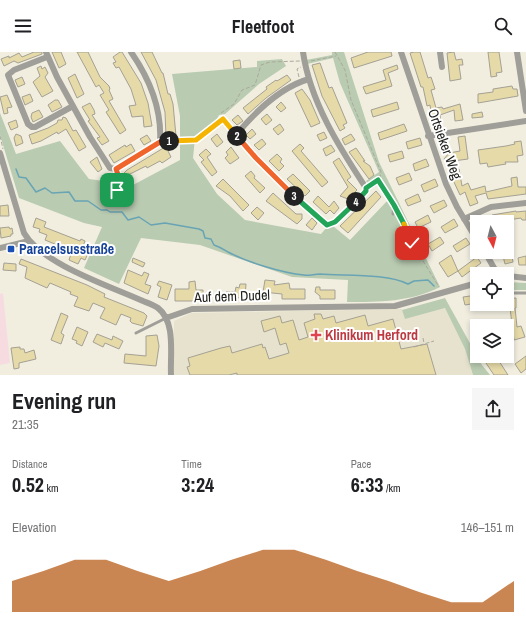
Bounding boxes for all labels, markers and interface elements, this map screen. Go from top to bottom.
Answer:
text: Fleetfoot [232,14,294,39]
icon: menu [12,15,34,37]
icon: search [492,15,514,37]
street label: Ortsieker Weg [424,106,466,182]
pin: 2 [227,126,247,146]
text: 2 [234,129,240,143]
pin: 1 [159,131,179,151]
text: 1 [166,134,172,148]
pin [100,173,134,207]
icon: arrive [106,179,128,201]
pin: 3 [284,186,304,206]
text: 3 [291,189,297,203]
pin: 4 [346,192,366,212]
text: 4 [353,195,359,209]
north arrow [470,215,514,259]
map controls [470,215,514,363]
pin [395,226,429,260]
icon: check [401,232,423,254]
place label: Paracelsusstraße [19,240,114,258]
marker: Paracelsusstraße [6,244,16,254]
button: locate [470,267,514,311]
street label: Auf dem Dudel [193,286,270,306]
button: layers [470,319,514,363]
place label: Klinikum Herford [325,326,418,344]
marker: Klinikum Herford [310,329,322,341]
text: Evening run [12,386,116,416]
button: share [472,388,514,430]
text: 21:35 [12,416,39,433]
text: Distance [12,457,48,471]
text: Time [181,457,202,471]
text: Pace [351,457,371,471]
text: 0.52 [12,471,44,498]
text: 3:24 [181,471,214,498]
text: 6:33 [351,471,383,498]
text: km [44,481,58,495]
text: /km [383,481,401,495]
text: Elevation [12,519,56,536]
text: 146–151 m [461,519,514,536]

